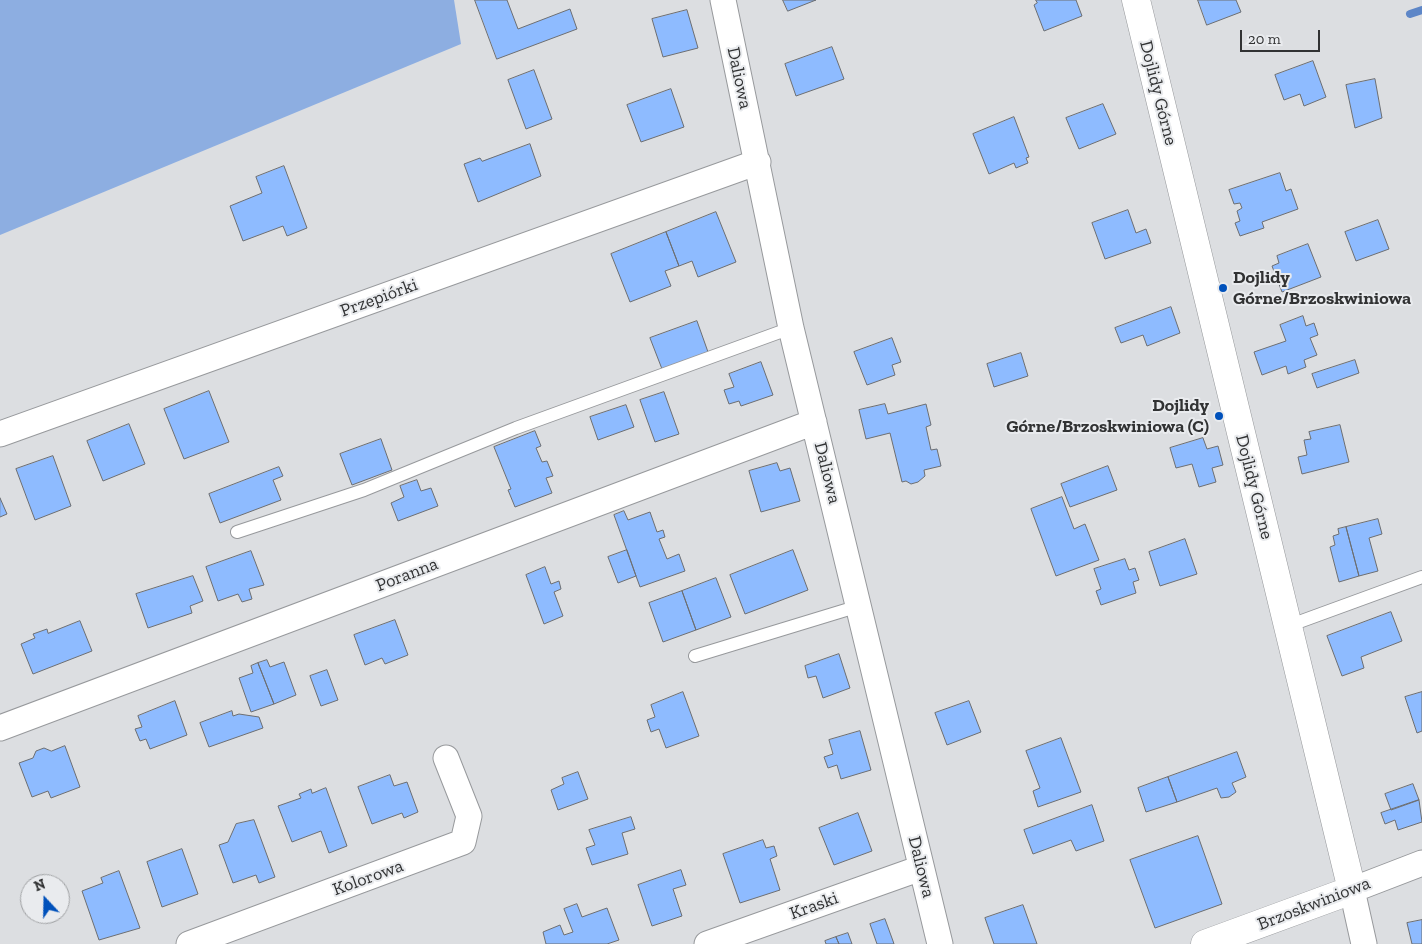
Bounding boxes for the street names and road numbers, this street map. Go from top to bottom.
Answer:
street label: Dojlidy Górne [1135,38,1181,148]
street label: Daliowa [722,45,756,111]
street label: Przepiórki [337,274,421,322]
street label: Dojlidy Górne [1231,432,1277,542]
street label: Daliowa [809,440,845,506]
street label: Poranna [373,553,441,597]
street label: Daliowa [903,834,939,900]
street label: Kolorowa [330,855,406,901]
street label: Brzoskwiniowa [1255,873,1373,935]
street label: Kraski [787,887,841,925]

